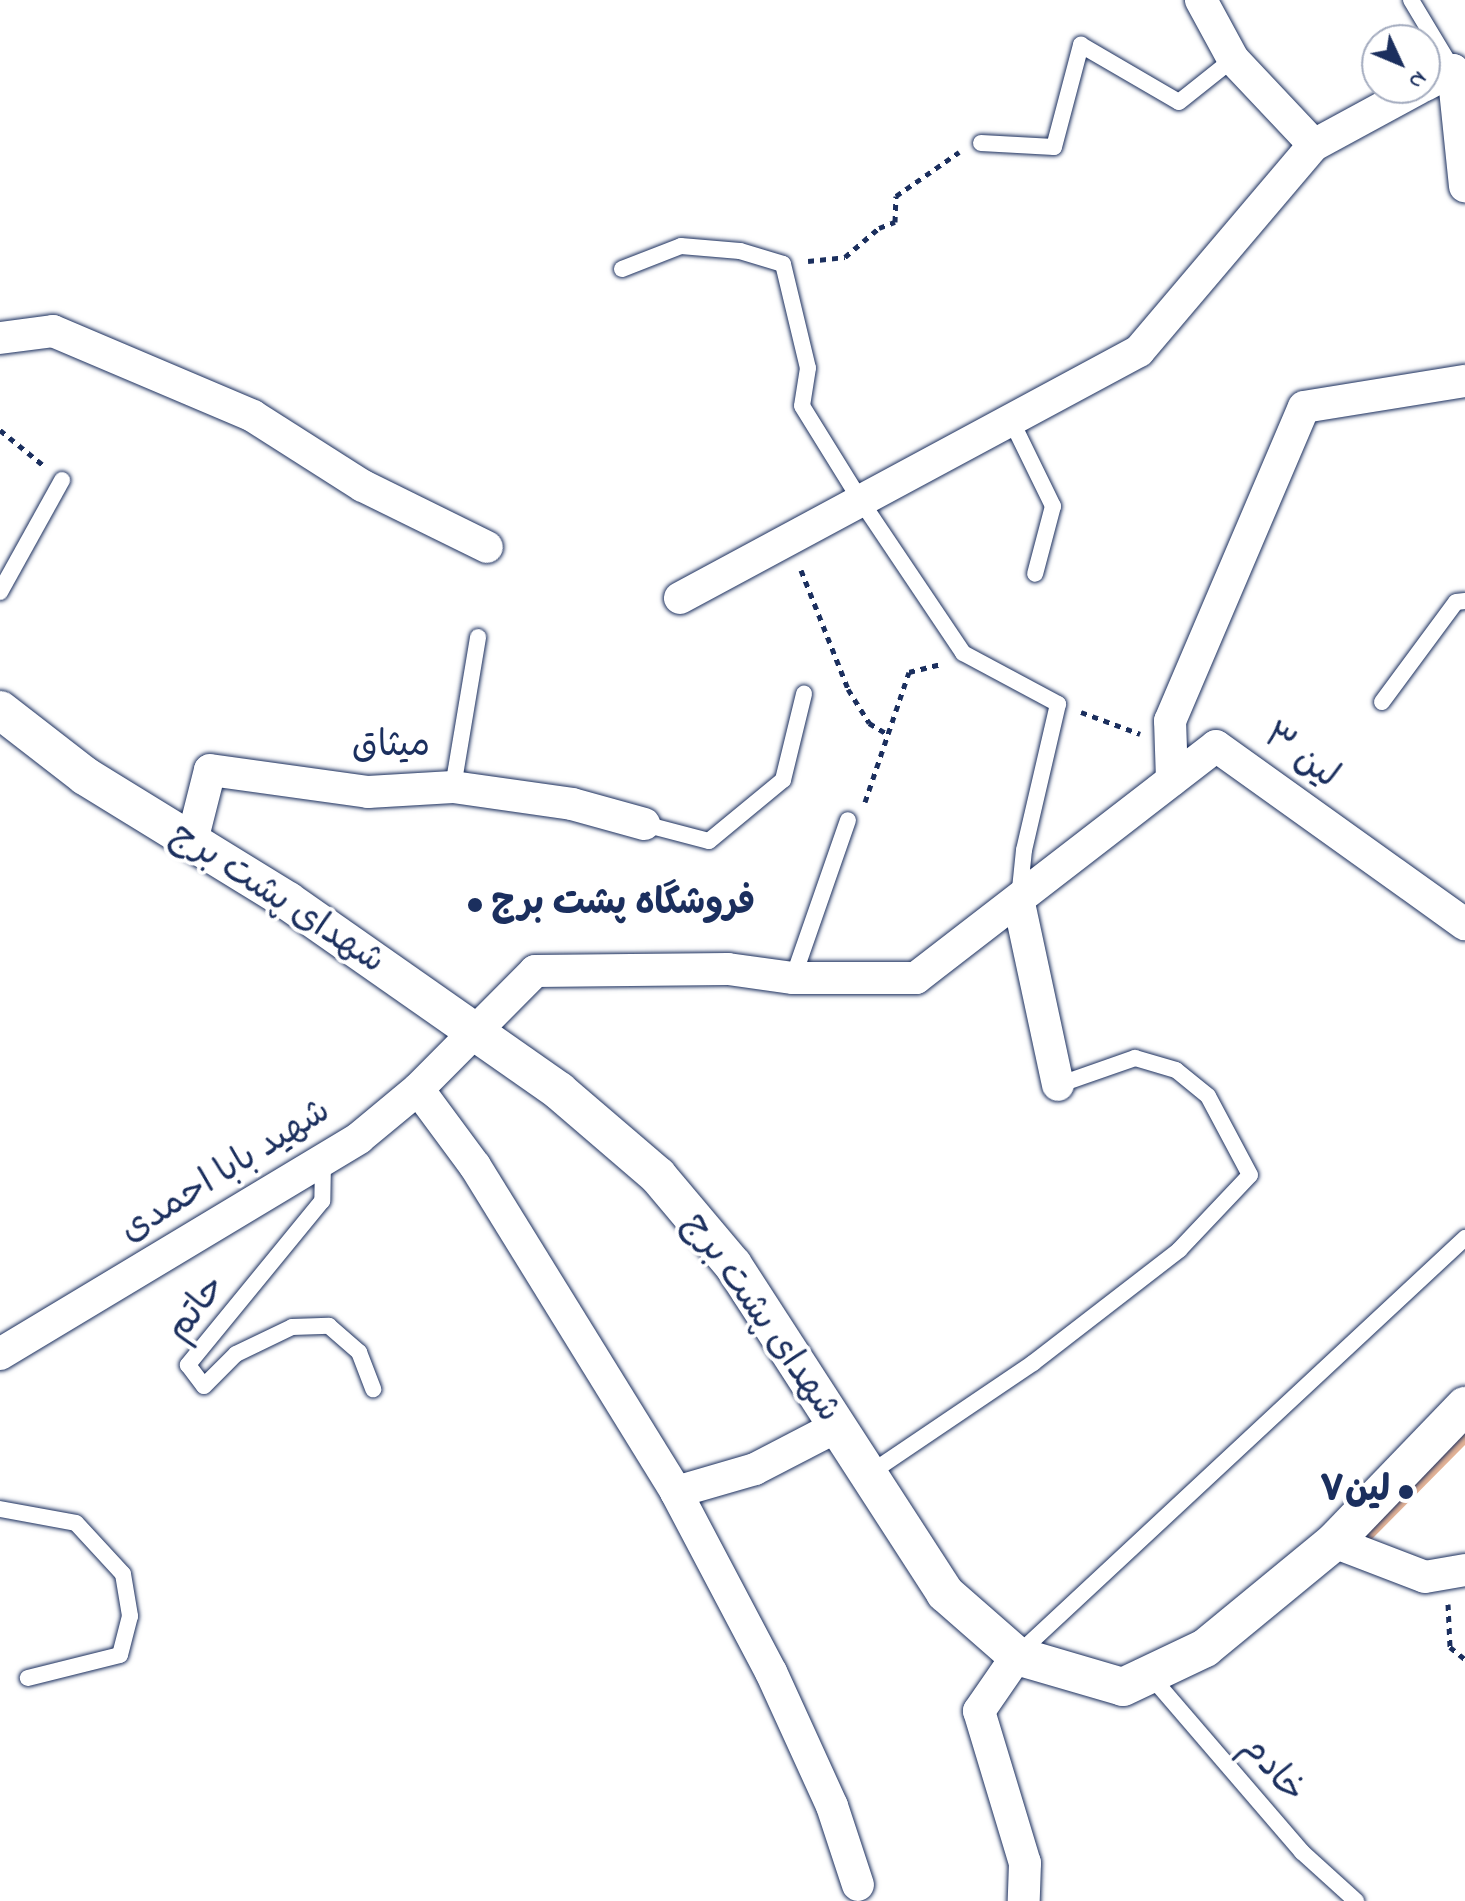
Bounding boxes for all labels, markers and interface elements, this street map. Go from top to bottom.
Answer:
north arrow [1361,24,1441,104]
text: N [1400,63,1434,96]
street label: لین ۳ [1254,715,1346,799]
street label: میثاق [352,725,430,769]
street label: شهدای پشت برج [162,814,392,984]
place label: فروشگاه پشت برج [491,883,755,927]
marker: فروشگاه پشت برج [466,896,484,914]
street label: شهید بابا احمدی [113,1090,339,1254]
street label: شهدای پشت برج [673,1205,849,1431]
street label: حاتم [158,1267,236,1351]
place label: لین۷ [1319,1470,1390,1514]
marker: لین۷ [1397,1483,1415,1501]
street label: خادم [1231,1727,1313,1813]

